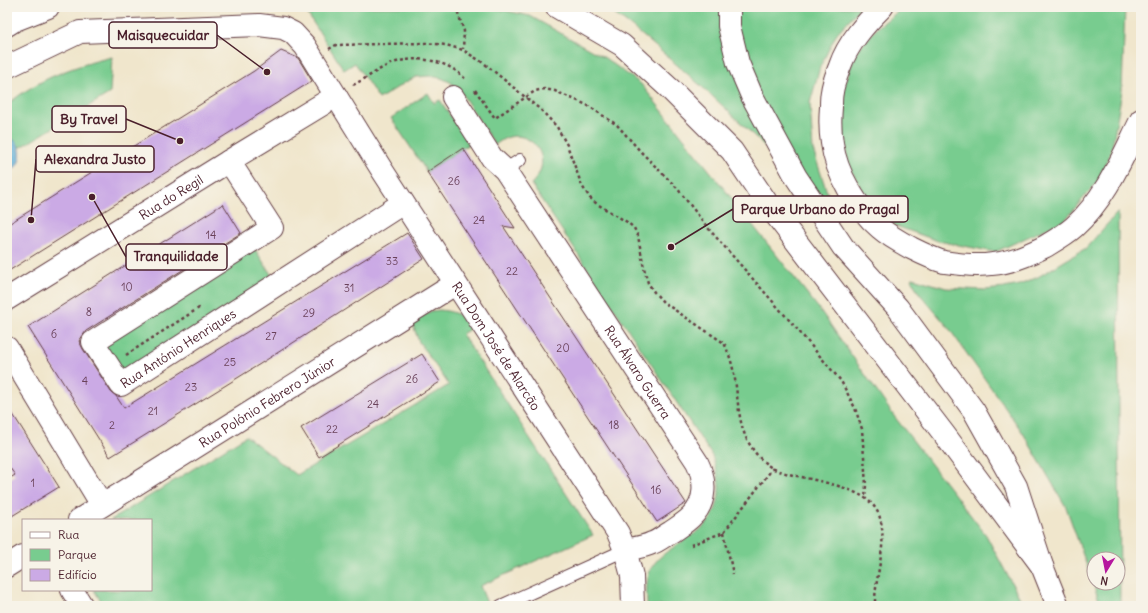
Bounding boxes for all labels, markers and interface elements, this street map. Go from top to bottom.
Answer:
callout: Maisquecuidar [109,22,217,48]
text: Maisquecuidar [117,26,210,44]
callout: By Travel [52,106,126,132]
text: By Travel [60,110,118,128]
callout: Alexandra Justo [36,146,154,172]
text: Alexandra Justo [44,150,146,168]
street label: Rua do Regil [136,171,206,223]
house number: 26 [448,174,460,188]
callout: Parque Urbano do Pragal [733,196,908,222]
text: Parque Urbano do Pragal [741,200,899,218]
house number: 24 [473,213,485,227]
house number: 14 [206,228,216,242]
callout: Tranquilidade [126,244,227,270]
text: Tranquilidade [133,247,219,265]
house number: 33 [386,254,398,268]
house number: 22 [506,264,518,278]
street label: Rua Dom José de Alarcão [448,278,544,414]
house number: 10 [121,280,133,294]
house number: 31 [344,281,354,295]
house number: 8 [86,305,92,319]
street label: Rua António Henriques [117,305,239,392]
house number: 29 [303,306,315,320]
street label: Rua Álvaro Guerra [601,322,675,422]
house number: 6 [51,327,57,341]
house number: 27 [265,329,277,343]
house number: 20 [556,341,570,355]
street label: Rua Polónio Febrero Júnior [196,352,339,451]
house number: 25 [224,355,236,369]
house number: 26 [406,372,418,386]
house number: 4 [82,374,88,388]
house number: 23 [185,380,197,394]
house number: 24 [367,397,379,411]
house number: 21 [148,404,158,418]
house number: 2 [109,418,115,432]
house number: 18 [609,418,619,432]
house number: 22 [326,422,338,436]
house number: 1 [31,476,35,490]
house number: 16 [651,483,661,497]
legend [22,519,152,591]
text: Rua [58,527,80,542]
text: Parque [58,547,97,562]
north arrow [1086,551,1126,591]
text: Edifício [58,567,97,582]
text: N [1099,573,1109,588]

